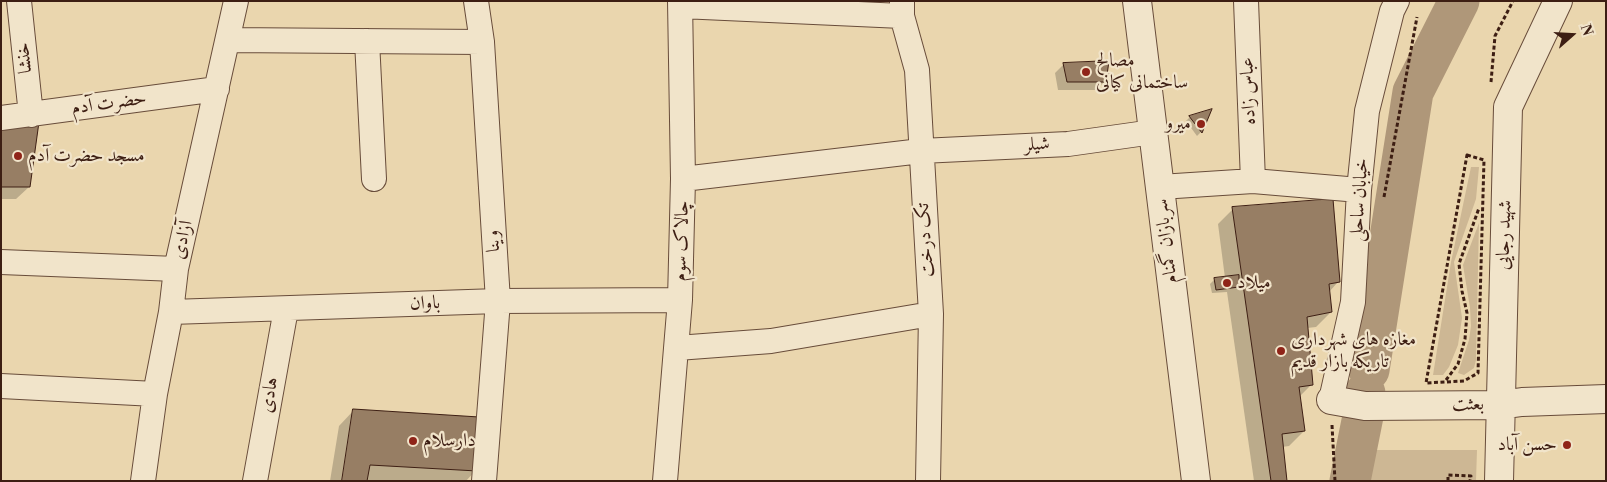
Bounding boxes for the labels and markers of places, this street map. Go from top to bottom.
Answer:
place label: مصالح ساختمانی کیانی [1096,50,1188,94]
marker: مصالح ساختمانی کیانی [1080,66,1092,78]
place label: میرو [1166,113,1191,135]
marker: میرو [1195,118,1207,130]
place label: مسجد حضرت آدم [28,145,145,167]
marker: مسجد حضرت آدم [12,150,24,162]
place label: میلاد [1237,272,1271,294]
marker: میلاد [1221,277,1233,289]
place label: مغازه های شهرداری تاریکه بازار قدیم [1291,329,1416,373]
marker: مغازه های شهرداری تاریکه بازار قدیم [1275,345,1287,357]
place label: دارسلام [423,430,476,452]
place label: حسن آباد [1498,434,1557,456]
marker: دارسلام [407,435,419,447]
marker: حسن آباد [1561,439,1573,451]

